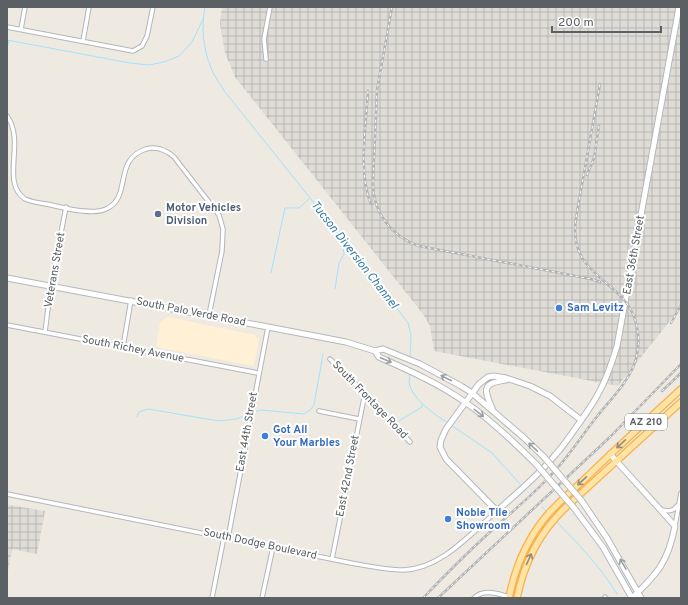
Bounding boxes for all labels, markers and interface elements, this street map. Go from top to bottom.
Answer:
scale bar [552,8,661,34]
text: 200 m [558,15,594,31]
water label: Tucson Diversion Channel [307,198,402,313]
place label: Motor Vehicles Division [166,201,241,228]
marker: Motor Vehicles Division [153,209,163,219]
street label: East 36th Street [620,214,648,296]
street label: Veterans Street [41,231,69,309]
street label: South Palo Verde Road [135,294,247,330]
place label: Sam Levitz [567,301,624,315]
marker: Sam Levitz [554,303,564,313]
street label: South Richey Avenue [81,332,185,366]
one-way arrow [379,357,391,364]
street label: South Frontage Road [329,358,411,442]
one-way arrow [440,374,452,381]
street label: East 44th Street [233,391,261,473]
one-way arrow [473,408,484,417]
road number: AZ 210 [625,414,667,430]
place label: Got All Your Marbles [273,423,340,450]
marker: Got All Your Marbles [260,431,270,441]
street label: East 42nd Street [333,434,363,518]
one-way arrow [616,439,626,449]
one-way arrow [528,442,538,452]
one-way arrow [577,476,587,486]
place label: Noble Tile Showroom [456,506,510,533]
marker: Noble Tile Showroom [443,514,453,524]
street label: South Dodge Boulevard [202,525,318,563]
one-way arrow [526,553,533,565]
one-way arrow [618,558,626,570]

